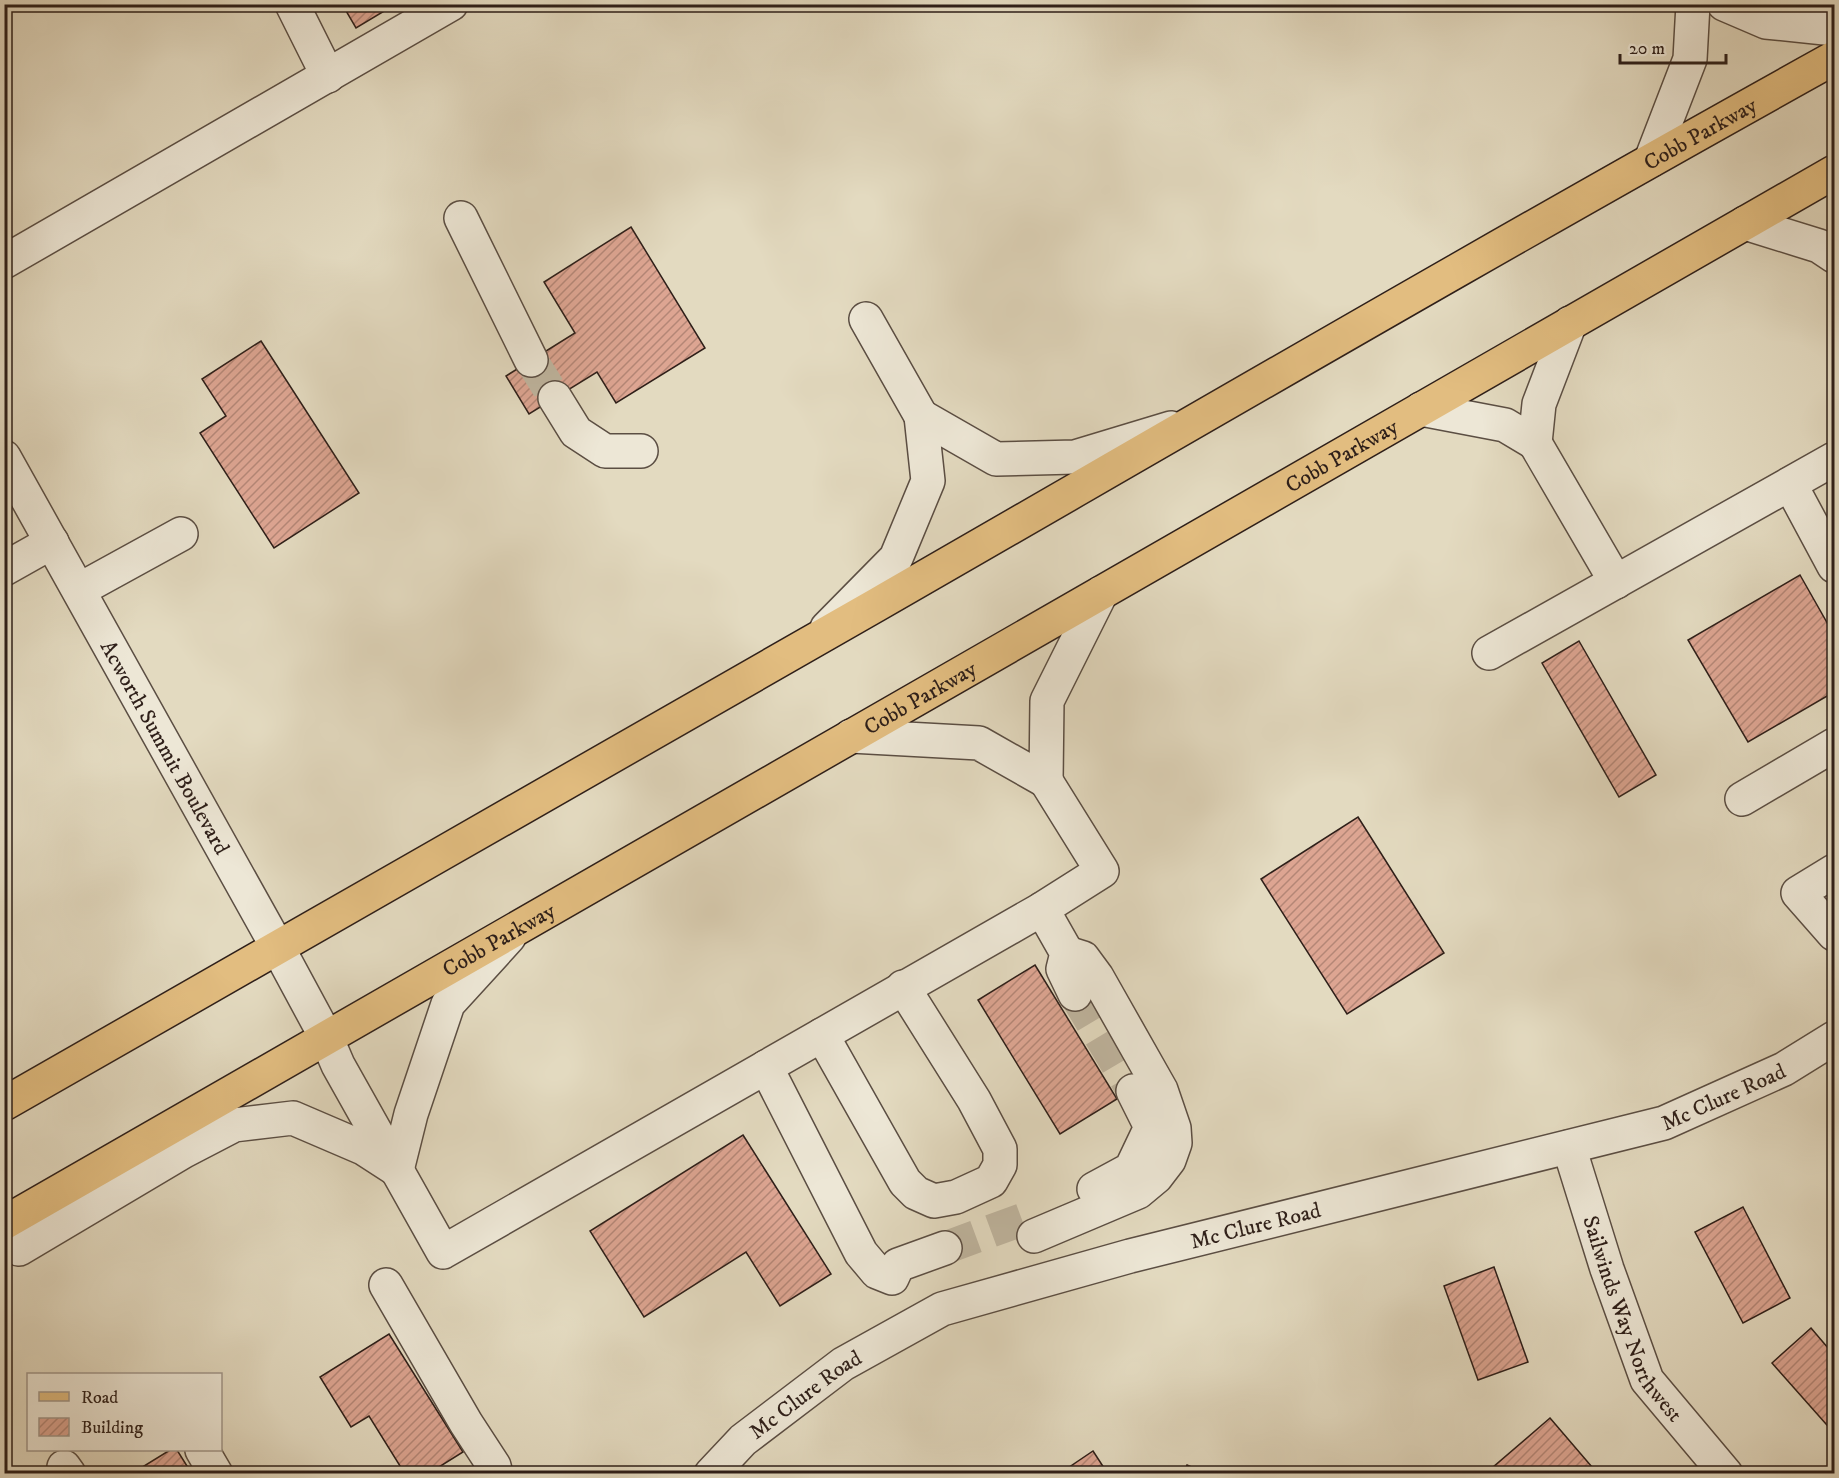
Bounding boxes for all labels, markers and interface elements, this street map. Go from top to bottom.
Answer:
scale bar [1620,27,1726,65]
text: 20 m [1629,38,1665,60]
street label: Cobb Parkway [1639,92,1762,177]
street label: Cobb Parkway [1281,413,1404,499]
street label: Acworth Summit Boulevard [94,636,235,860]
street label: Cobb Parkway [859,655,982,741]
street label: Cobb Parkway [438,897,561,983]
street label: Mc Clure Road [1657,1058,1790,1137]
street label: Mc Clure Road [1188,1197,1324,1255]
street label: Sailwinds Way Northwest [1576,1213,1688,1428]
street label: Mc Clure Road [744,1345,866,1446]
legend [27,1373,222,1451]
text: Road [81,1387,118,1409]
text: Building [81,1417,143,1439]

